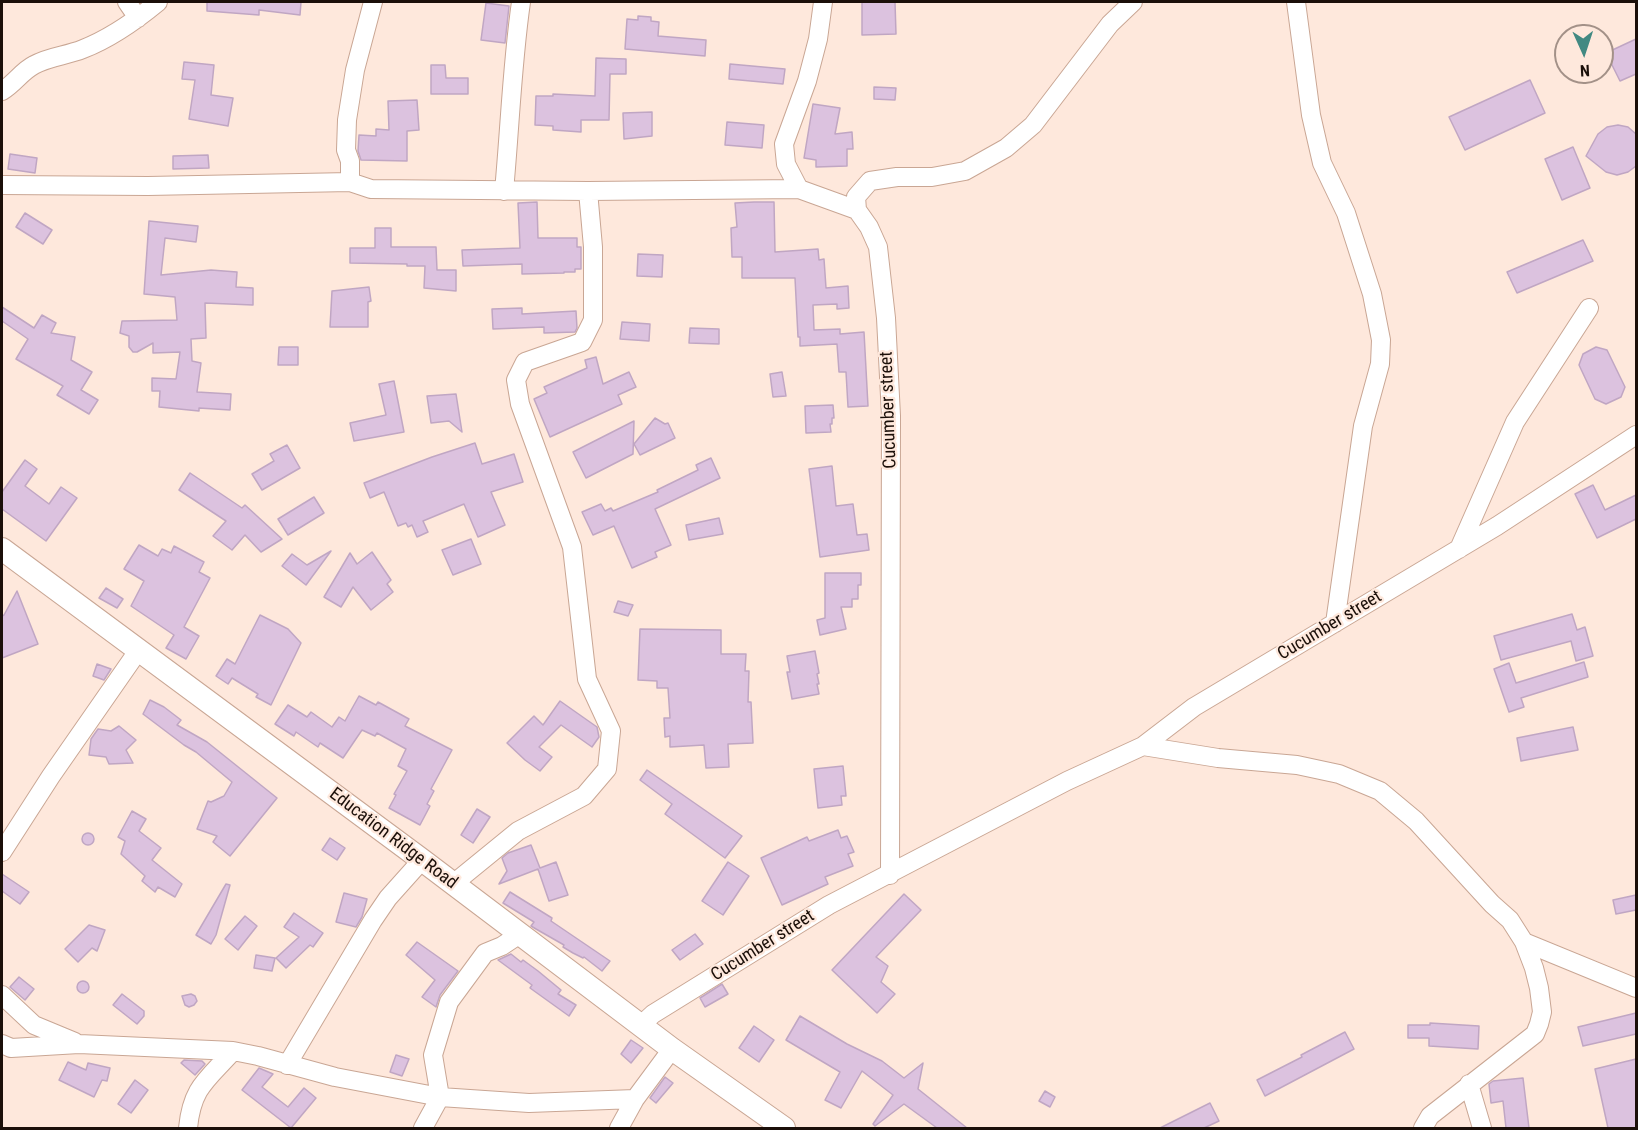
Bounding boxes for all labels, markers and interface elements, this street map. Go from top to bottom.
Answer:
north arrow [1554,24,1614,84]
text: N [1579,61,1590,80]
street label: Cucumber street [876,351,902,469]
street label: Cucumber street [1274,586,1386,666]
street label: Education Ridge Road [325,784,461,894]
street label: Cucumber street [707,906,819,986]

